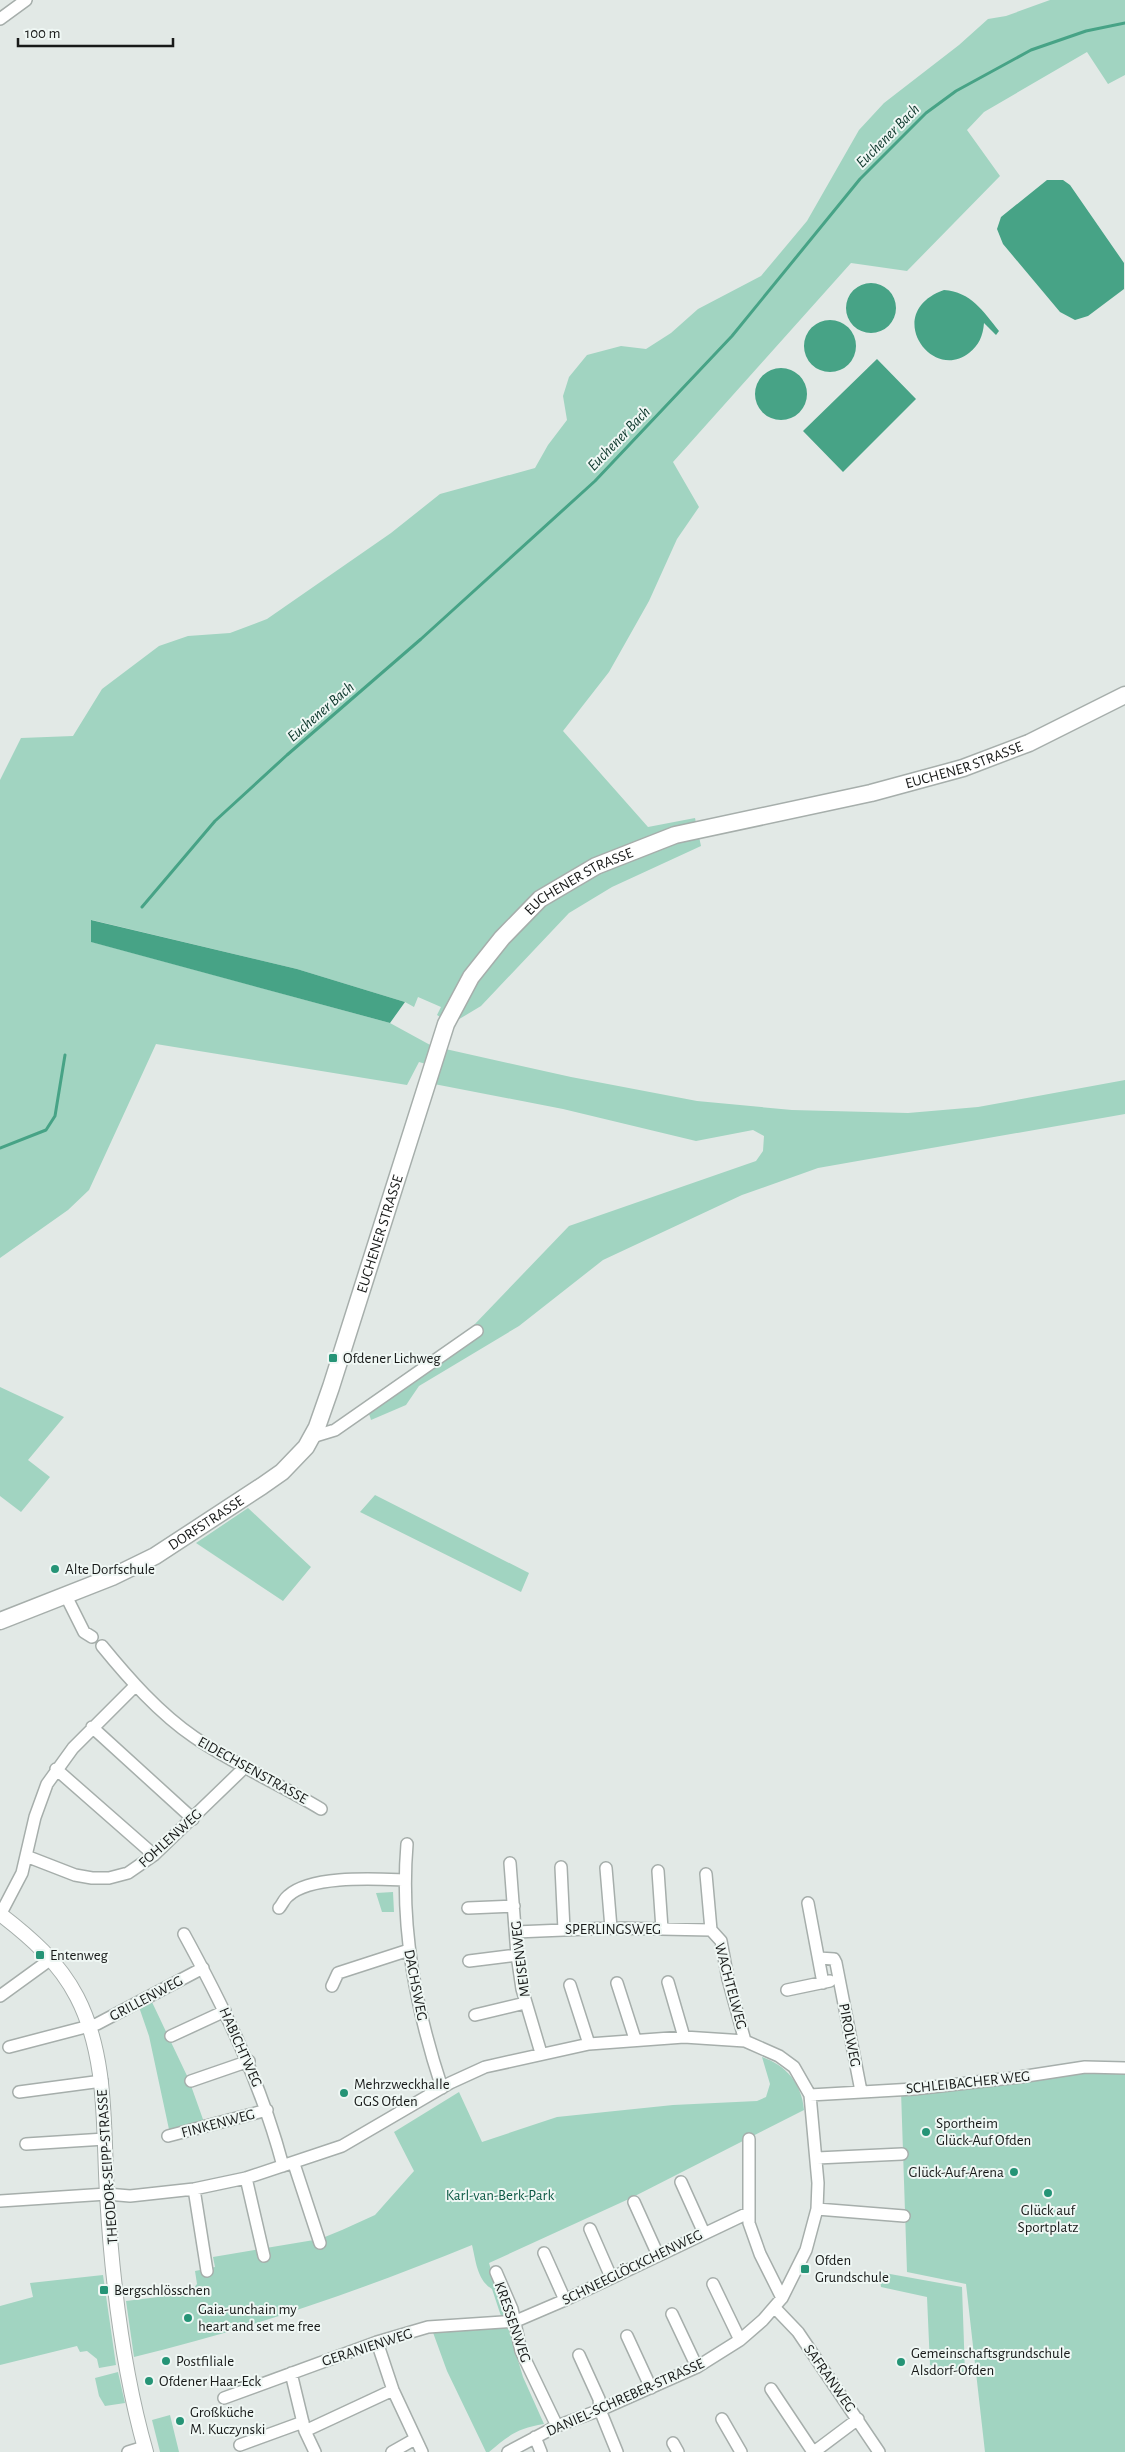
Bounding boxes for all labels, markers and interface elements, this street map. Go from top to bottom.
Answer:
scale bar [18,15,172,47]
text: 100 m [25,26,60,41]
water label: Euchener Bach [853,101,923,171]
water label: Euchener Bach [584,403,653,474]
water label: Euchener Bach [284,679,357,745]
street label: EUCHENER STRASSE [904,739,1025,791]
street label: EUCHENER STRASSE [522,845,635,918]
street label: EUCHENER STRASSE [354,1173,406,1295]
place label: Ofdener Lichweg [343,1351,441,1366]
marker: Ofdener Lichweg [327,1352,339,1364]
street label: DORFSTRASSE [166,1493,247,1553]
place label: Alte Dorfschule [65,1562,155,1577]
marker: Alte Dorfschule [49,1563,61,1575]
street label: EIDECHSENSTRASSE [195,1734,310,1807]
street label: FOHLENWEG [136,1806,205,1870]
street label: MEISENWEG [508,1920,533,1998]
street label: SPERLINGSWEG [565,1922,661,1937]
street label: WACHTELWEG [712,1941,749,2031]
place label: Entenweg [50,1948,108,1963]
street label: DACHSWEG [401,1948,430,2022]
marker: Entenweg [34,1949,46,1961]
street label: GRILLENWEG [107,1973,185,2024]
street label: PIROLWEG [836,2002,863,2068]
street label: HABICHTWEG [216,2005,265,2089]
street label: SCHLEIBACHER WEG [905,2069,1031,2096]
place label: Mehrzweckhalle GGS Ofden [354,2077,450,2109]
marker: Mehrzweckhalle GGS Ofden [338,2087,350,2099]
street label: THEODOR-SEIPP-STRASSE [95,2089,120,2245]
street label: FINKENWEG [180,2106,257,2141]
place label: Sportheim Glück-Auf Ofden [936,2116,1031,2148]
marker: Sportheim Glück-Auf Ofden [920,2126,932,2138]
place label: Glück-Auf-Arena [909,2165,1004,2180]
marker: Glück-Auf-Arena [1008,2166,1020,2178]
marker: Glück auf Sportplatz [1042,2187,1054,2199]
park label: Karl-van-Berk-Park [446,2188,554,2203]
place label: Glück auf Sportplatz [1018,2203,1078,2235]
street label: SCHNEEGLÖCKCHENWEG [559,2225,705,2308]
place label: Ofden Grundschule [815,2253,889,2285]
marker: Ofden Grundschule [799,2263,811,2275]
street label: KRESSENWEG [492,2280,533,2365]
place label: Bergschlösschen [114,2283,211,2298]
marker: Bergschlösschen [98,2284,110,2296]
place label: Gaia-unchain my heart and set me free [198,2302,321,2334]
marker: Gaia-unchain my heart and set me free [182,2312,194,2324]
street label: GERANIENWEG [320,2326,414,2369]
street label: SAFRANWEG [801,2342,858,2415]
place label: Gemeinschaftsgrundschule Alsdorf-Ofden [911,2346,1070,2378]
place label: Postfiliale [176,2354,234,2369]
marker: Postfiliale [160,2355,172,2367]
street label: DANIEL-SCHREBER-STRASSE [544,2356,706,2439]
marker: Gemeinschaftsgrundschule Alsdorf-Ofden [895,2356,907,2368]
place label: Ofdener Haar-Eck [159,2374,261,2389]
marker: Ofdener Haar-Eck [143,2375,155,2387]
place label: Großküche M. Kuczynski [190,2405,265,2437]
marker: Großküche M. Kuczynski [174,2415,186,2427]

